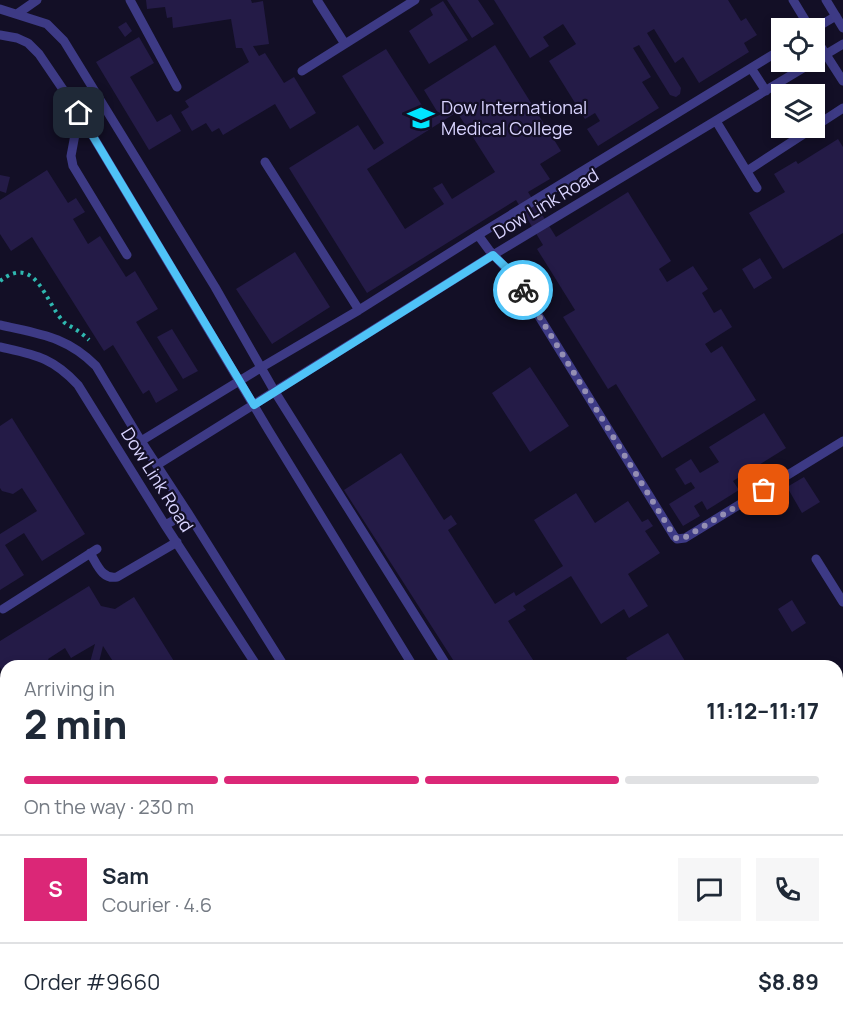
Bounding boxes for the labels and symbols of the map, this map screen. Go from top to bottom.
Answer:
pin [53,87,104,138]
place label: Dow International Medical College [441,95,587,140]
school or university icon: Dow International Medical College [406,103,436,133]
street label: Dow Link Road [488,162,603,244]
courier [493,260,553,320]
street label: Dow Link Road [116,423,200,536]
pin [738,464,789,515]

